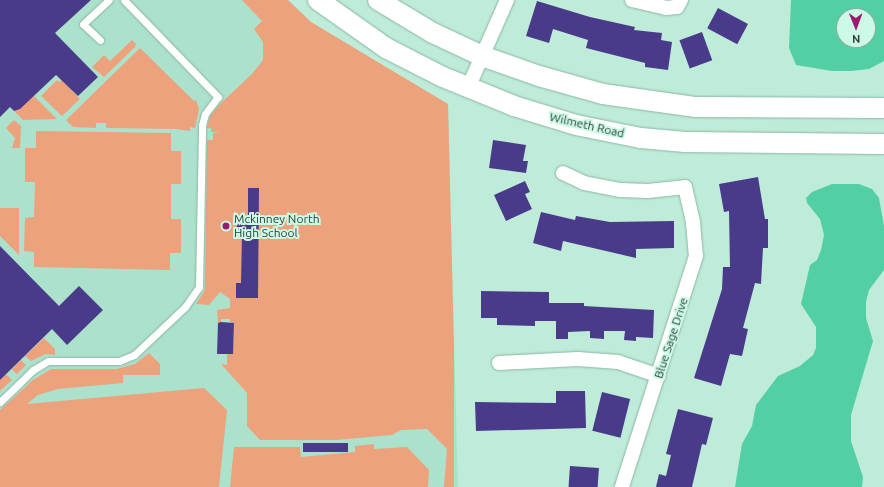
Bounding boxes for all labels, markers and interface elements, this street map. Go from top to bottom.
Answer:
north arrow [836,8,876,48]
text: N [852,33,860,45]
street label: Wilmeth Road [548,109,626,141]
place label: Mckinney North High School [234,212,320,240]
marker: Mckinney North High School [221,221,231,231]
street label: Blue Sage Drive [651,296,691,380]

